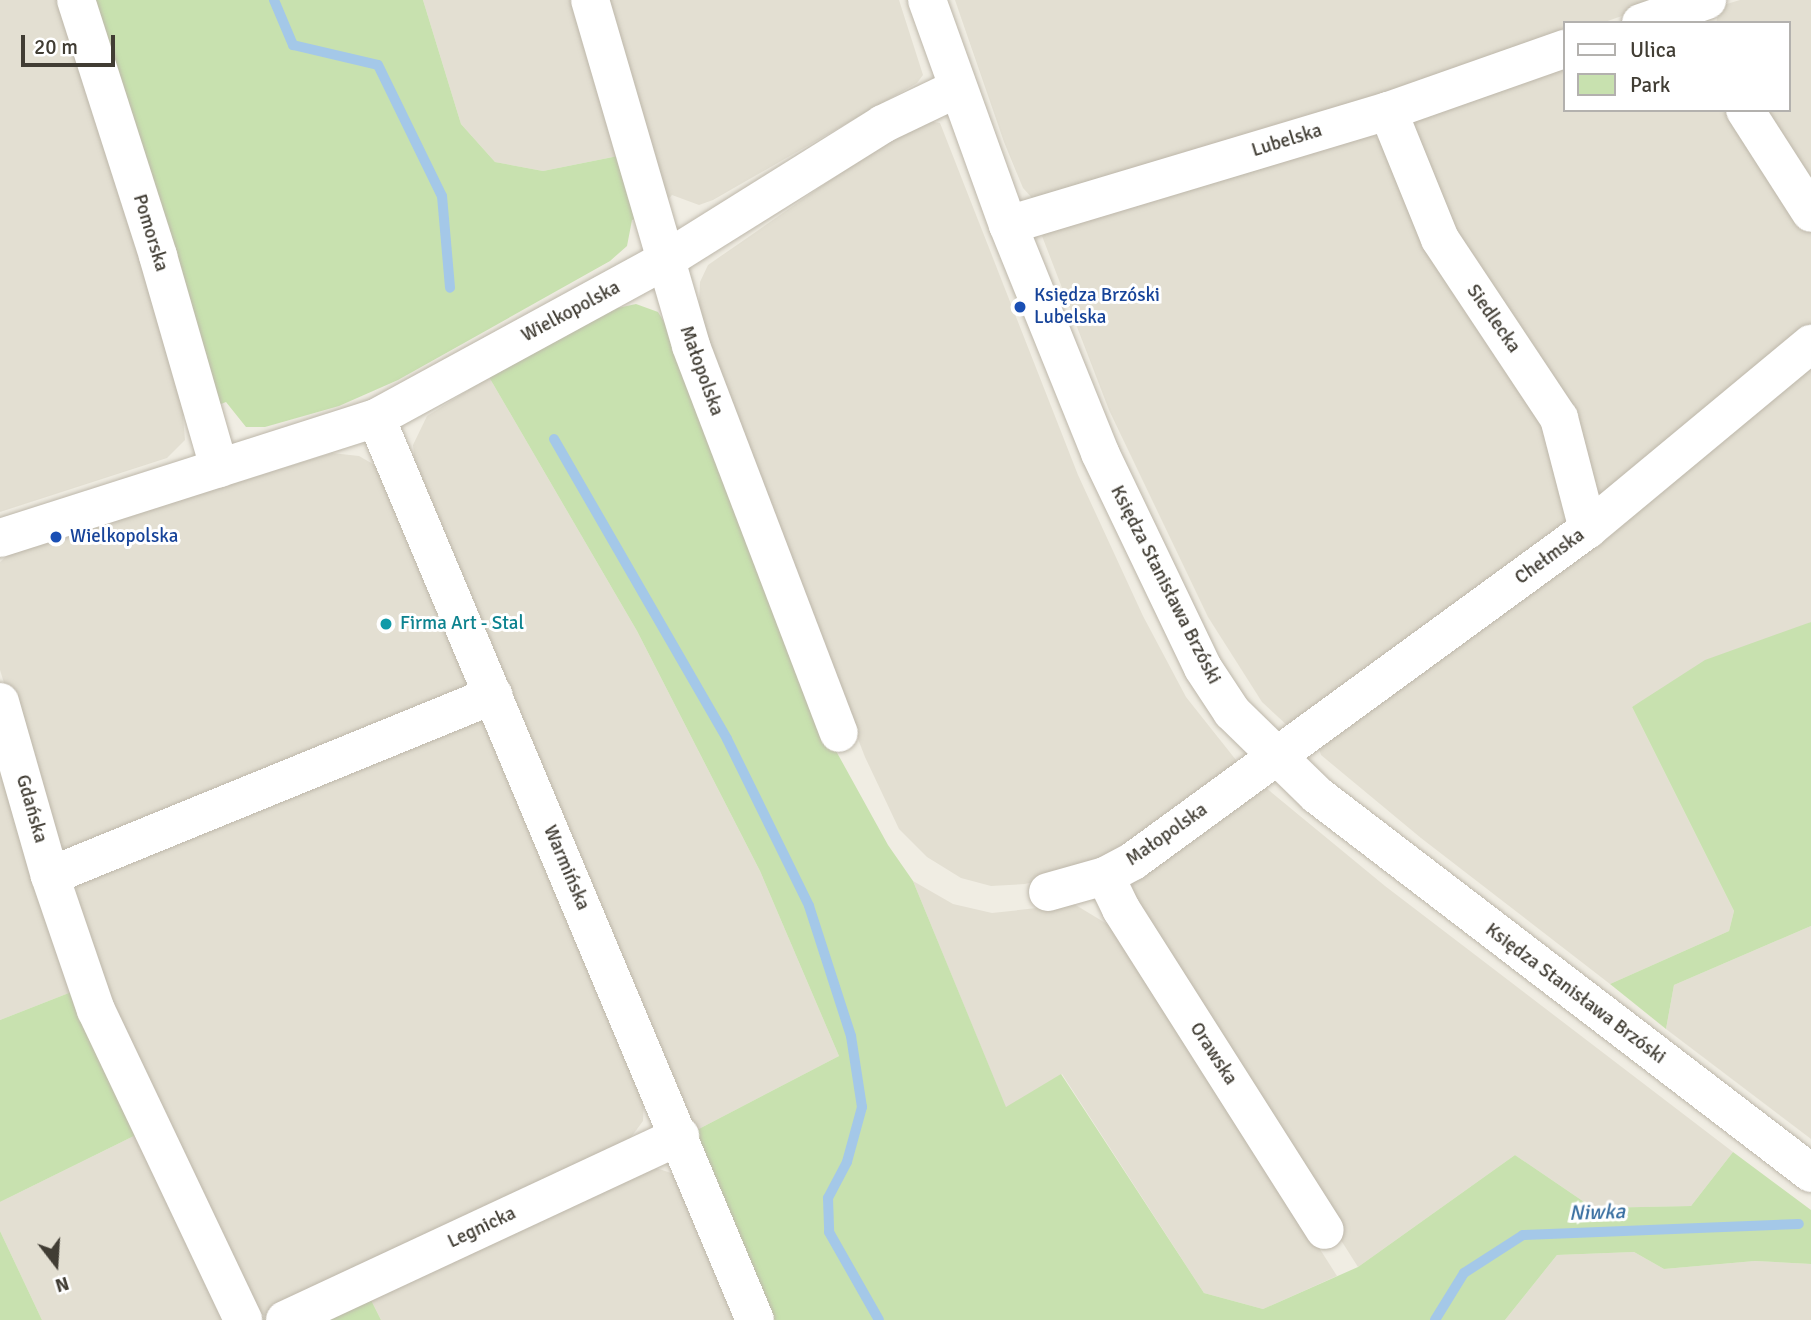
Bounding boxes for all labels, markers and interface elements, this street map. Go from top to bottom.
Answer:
scale bar [24,21,119,65]
legend [1562,21,1790,112]
text: 20 m [34,34,78,60]
text: Ulica [1630,37,1676,63]
text: Park [1630,72,1670,98]
street label: Lubelska [1249,120,1325,162]
street label: Pomorska [127,192,173,274]
street label: Wielkopolska [518,276,624,348]
street label: Siedlecka [1461,280,1525,358]
place label: Księdza Brzóski Lubelska [1034,285,1160,329]
marker: Księdza Brzóski Lubelska [1012,299,1028,315]
street label: Małopolska [674,323,728,419]
street label: Księdza Stanisława Brzóski [1105,482,1225,688]
street label: Chełmska [1511,524,1589,590]
place label: Wielkopolska [70,526,178,548]
marker: Wielkopolska [48,529,64,545]
place label: Firma Art - Stal [400,613,524,635]
marker: Firma Art - Stal [378,616,394,632]
street label: Gdańska [10,772,52,846]
street label: Małopolska [1122,799,1212,871]
street label: Warmińska [538,822,594,914]
street label: Księdza Stanisława Brzóski [1480,919,1670,1069]
street label: Orawska [1184,1018,1242,1090]
water label: Niwka [1569,1198,1625,1226]
street label: Legnicka [444,1202,520,1254]
north arrow [21,1229,91,1299]
text: N [52,1271,72,1297]

